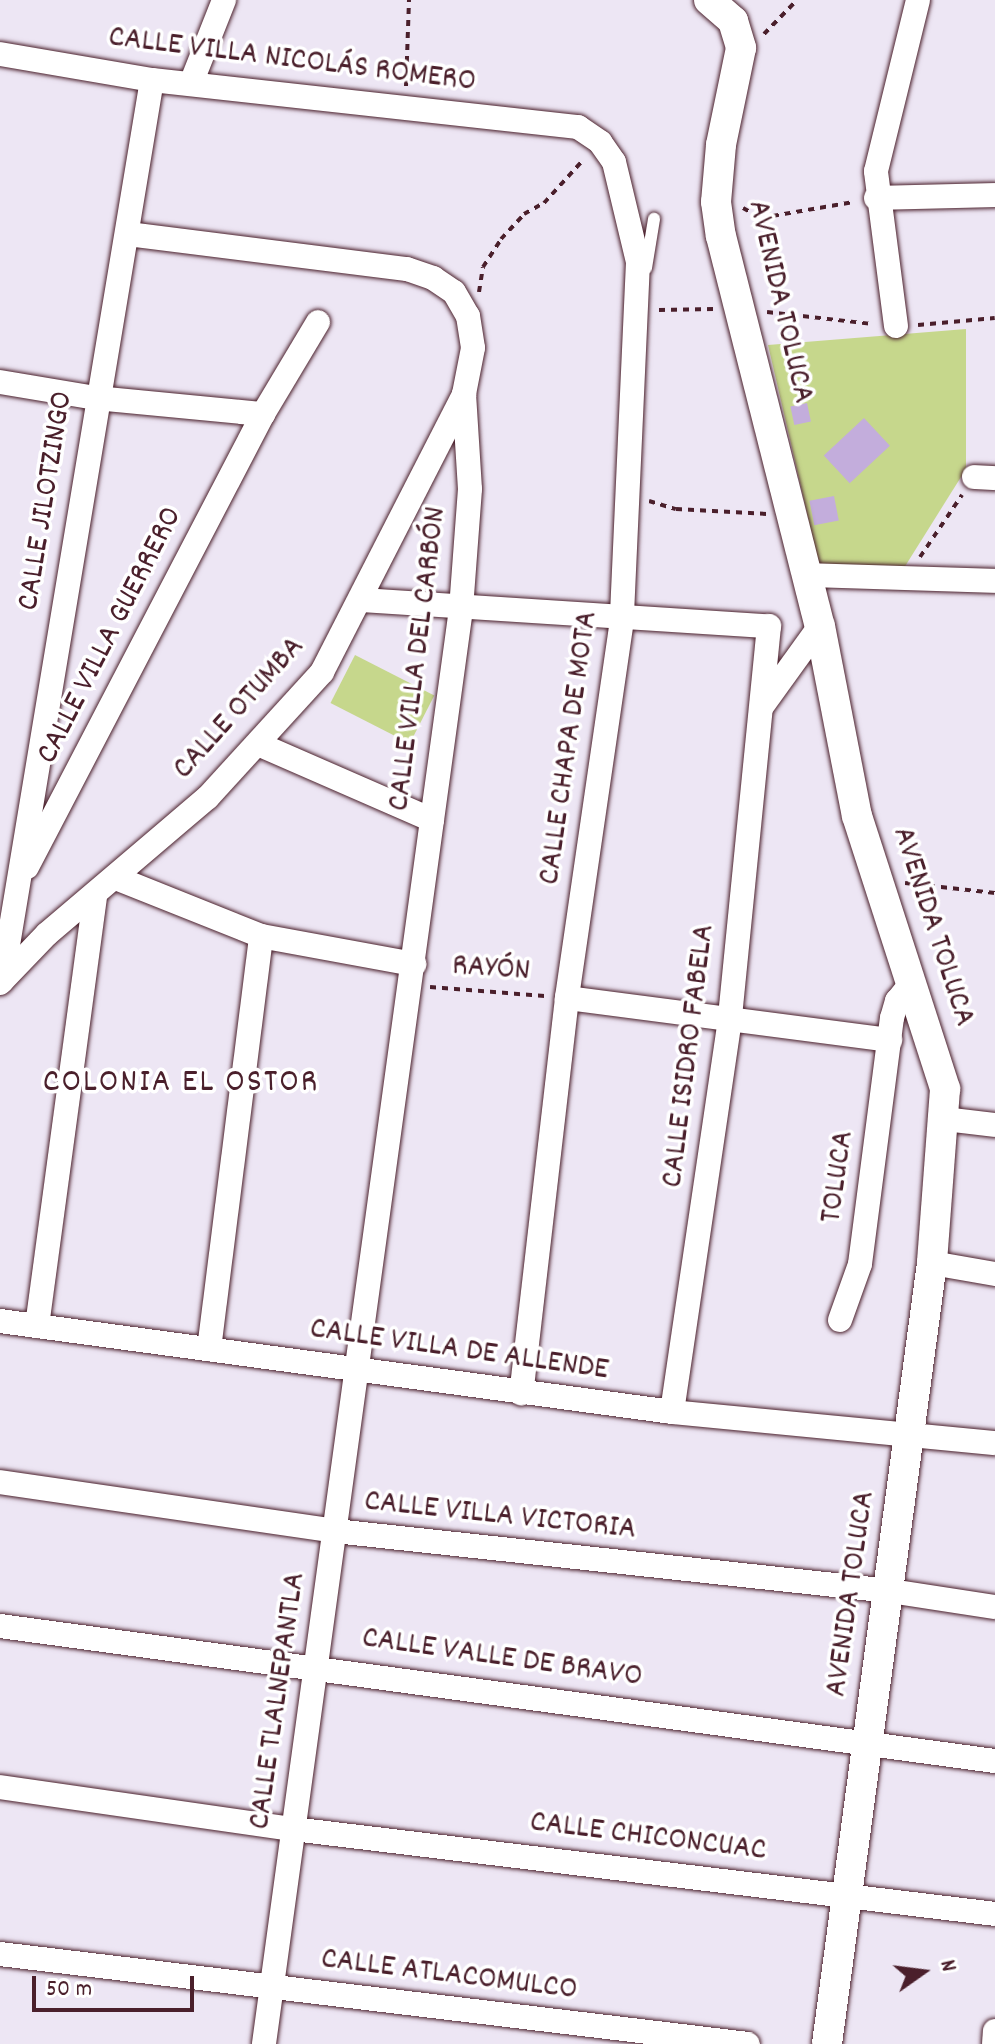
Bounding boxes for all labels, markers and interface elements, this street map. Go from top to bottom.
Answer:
street label: CALLE VILLA NICOLÁS ROMERO [106,19,478,103]
street label: AVENIDA TOLUCA [737,197,821,407]
street label: CALLE JILOTZINGO [11,389,83,613]
street label: CALLE VILLA GUERRERO [30,501,192,771]
street label: CALLE VILLA DEL CARBÓN [381,505,457,813]
street label: CALLE CHAPA DE MOTA [532,609,608,887]
street label: CALLE OTUMBA [166,630,314,788]
street label: AVENIDA TOLUCA [882,822,982,1032]
street label: CALLE ISIDRO FABELA [655,922,725,1190]
street label: RAYÓN [451,948,531,992]
district label: COLONIA EL OSTOR [43,1064,319,1104]
street label: TOLUCA [814,1128,864,1226]
street label: CALLE VILLA DE ALLENDE [307,1311,611,1391]
street label: CALLE VILLA VICTORIA [362,1484,638,1550]
street label: AVENIDA TOLUCA [819,1489,885,1699]
street label: CALLE TLALNEPANTLA [242,1570,316,1832]
street label: CALLE VALLE DE BRAVO [359,1620,645,1698]
street label: CALLE CHICONCUAC [528,1804,768,1872]
north arrow [883,1932,963,2012]
street label: CALLE ATLACOMULCO [319,1941,579,2011]
text: N [930,1957,963,1975]
scale bar [36,1960,198,2010]
text: 50 m [46,1973,92,2007]

